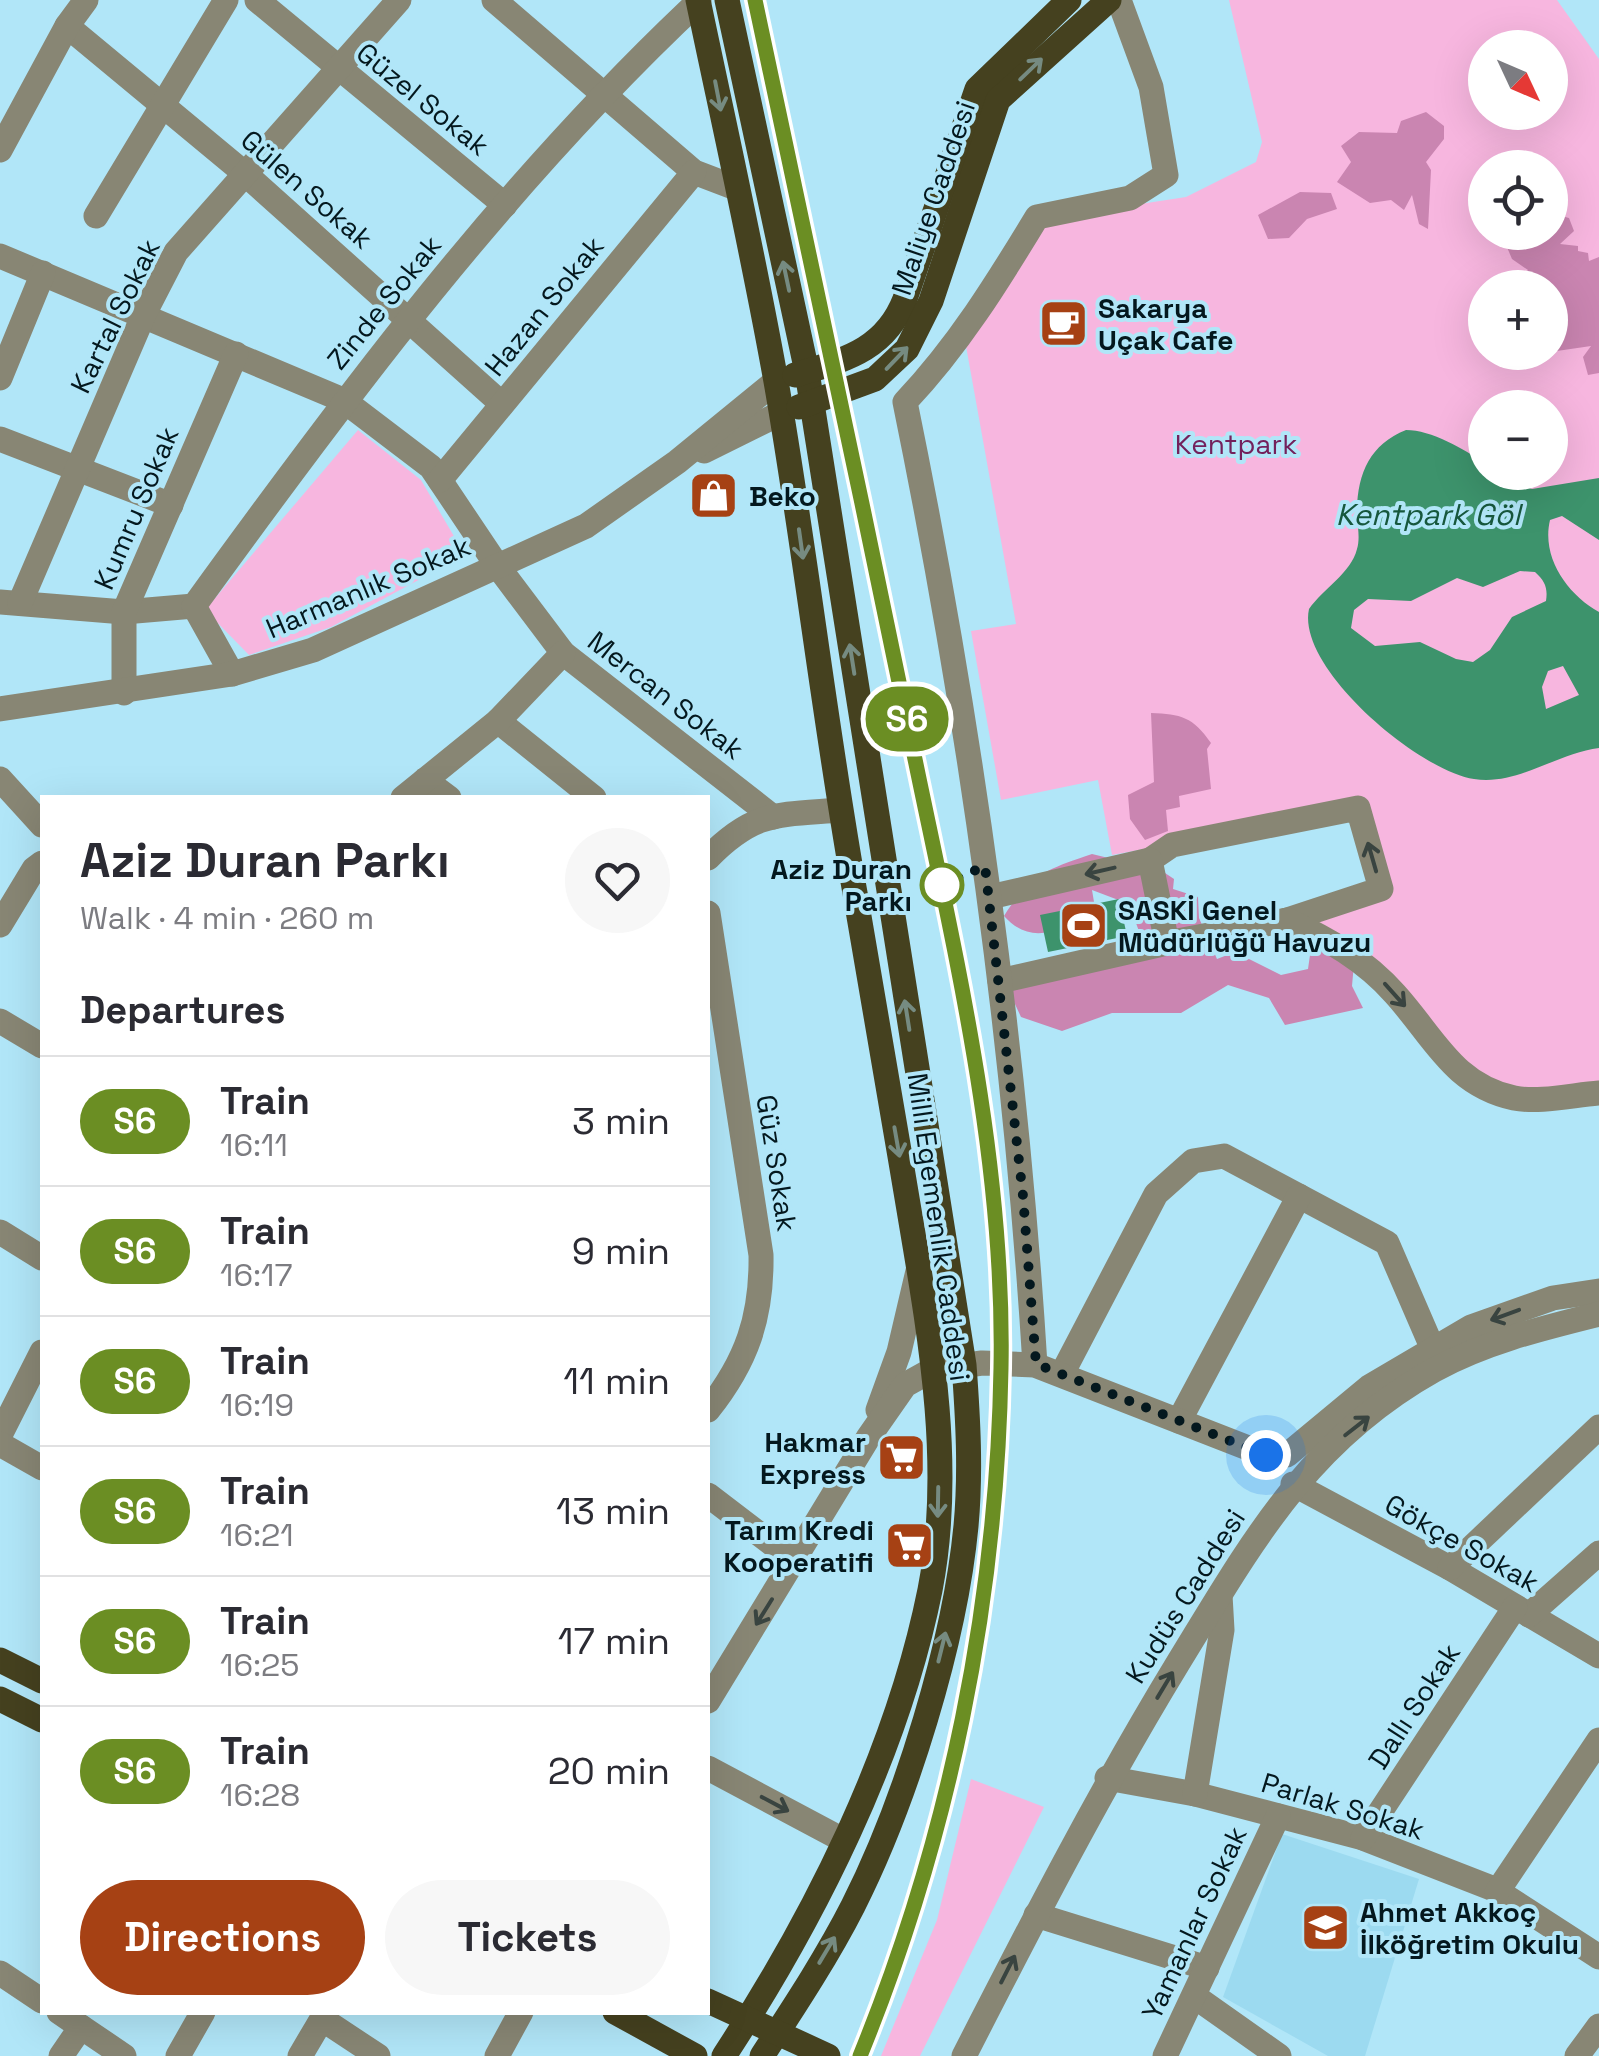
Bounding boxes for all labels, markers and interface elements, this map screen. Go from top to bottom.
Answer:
north arrow [1468,30,1568,130]
map controls [1468,30,1568,490]
street label: Güzel Sokak [349,34,497,164]
one-way arrow [1018,58,1043,81]
one-way arrow [709,79,728,111]
street label: Maliye Caddesi [883,96,983,300]
street label: Gülen Sokak [233,122,381,256]
button: locate [1468,150,1568,250]
street label: Zinde Sokak [319,228,449,376]
street label: Hazan Sokak [477,229,611,383]
street label: Kartal Sokak [62,233,168,399]
one-way arrow [776,261,795,293]
button: + [1468,270,1568,370]
place label: Sakarya Uçak Cafe [1098,290,1233,358]
cafe icon: Sakarya Uçak Cafe [1037,298,1089,350]
one-way arrow [885,347,909,371]
button: − [1468,390,1568,490]
street label: Kumru Sokak [86,421,186,595]
park label: Kentpark [1175,426,1297,462]
shop icon: Beko [688,470,740,522]
place label: Beko [749,478,816,514]
water label: Kentpark Göl [1336,495,1524,534]
street label: Harmanlık Sokak [260,528,476,646]
one-way arrow [792,528,810,560]
street label: Mercan Sokak [581,623,751,767]
one-way arrow [842,643,860,676]
line badge: S6 [862,686,952,752]
text: S6 [886,697,928,741]
button: heart [565,828,670,933]
text: Aziz Duran Parkı [80,830,450,891]
one-way arrow [1362,842,1380,873]
place label: Aziz Duran Parkı [771,851,912,919]
one-way arrow [1085,863,1117,881]
marker: Aziz Duran Parkı [921,864,963,906]
place label: SASKİ Genel Müdürlüğü Havuzu [1118,892,1371,960]
text: Walk · 4 min · 260 m [80,898,374,938]
sports icon: SASKİ Genel Müdürlüğü Havuzu [1057,900,1109,952]
one-way arrow [1383,982,1406,1007]
text: Departures [80,986,285,1034]
one-way arrow [897,999,916,1031]
street label: Milli Egemenlik Caddesi [900,1071,978,1383]
text: Train [220,1077,310,1125]
street label: Güz Sokak [748,1092,806,1234]
text: 3 min [572,1097,670,1145]
text: S6 [114,1099,156,1143]
text: 16:11 [220,1125,288,1165]
one-way arrow [888,1125,907,1157]
text: Train [220,1207,310,1255]
text: 9 min [572,1227,670,1275]
text: S6 [114,1229,156,1273]
text: 16:17 [220,1255,292,1295]
one-way arrow [1491,1307,1522,1325]
text: Train [220,1337,310,1385]
text: 11 min [563,1357,670,1405]
text: S6 [114,1359,156,1403]
text: 16:19 [220,1385,294,1425]
one-way arrow [1344,1415,1370,1437]
place label: Hakmar Express [760,1424,866,1492]
your location [1241,1430,1291,1480]
supermarket icon: Hakmar Express [875,1432,927,1484]
text: Train [220,1467,310,1515]
one-way arrow [928,1486,947,1518]
street label: Gökçe Sokak [1379,1486,1545,1600]
text: 13 min [556,1487,670,1535]
text: S6 [114,1489,156,1533]
street label: Kudüs Caddesi [1117,1502,1253,1690]
place label: Tarım Kredi Kooperatifi [724,1512,874,1580]
text: 16:21 [220,1515,294,1555]
supermarket icon: Tarım Kredi Kooperatifi [883,1520,935,1572]
text: Train [220,1597,310,1645]
one-way arrow [754,1597,774,1625]
text: 17 min [558,1617,670,1665]
text: S6 [114,1619,156,1663]
one-way arrow [933,1632,952,1663]
street label: Dallı Sokak [1360,1636,1468,1776]
text: 16:25 [220,1645,300,1685]
one-way arrow [1155,1671,1175,1700]
text: Train [220,1727,310,1775]
text: 20 min [548,1747,670,1795]
text: S6 [114,1749,156,1793]
street label: Parlak Sokak [1257,1764,1429,1848]
text: 16:28 [220,1775,300,1815]
one-way arrow [760,1795,789,1814]
street label: Yamanlar Sokak [1133,1821,1255,2025]
button: Directions [80,1880,365,1995]
button: Tickets [385,1880,670,1995]
place label: Ahmet Akkoç İlköğretim Okulu [1360,1894,1579,1962]
school or university icon: Ahmet Akkoç İlköğretim Okulu [1299,1902,1351,1954]
one-way arrow [817,1936,837,1965]
one-way arrow [999,1955,1018,1985]

